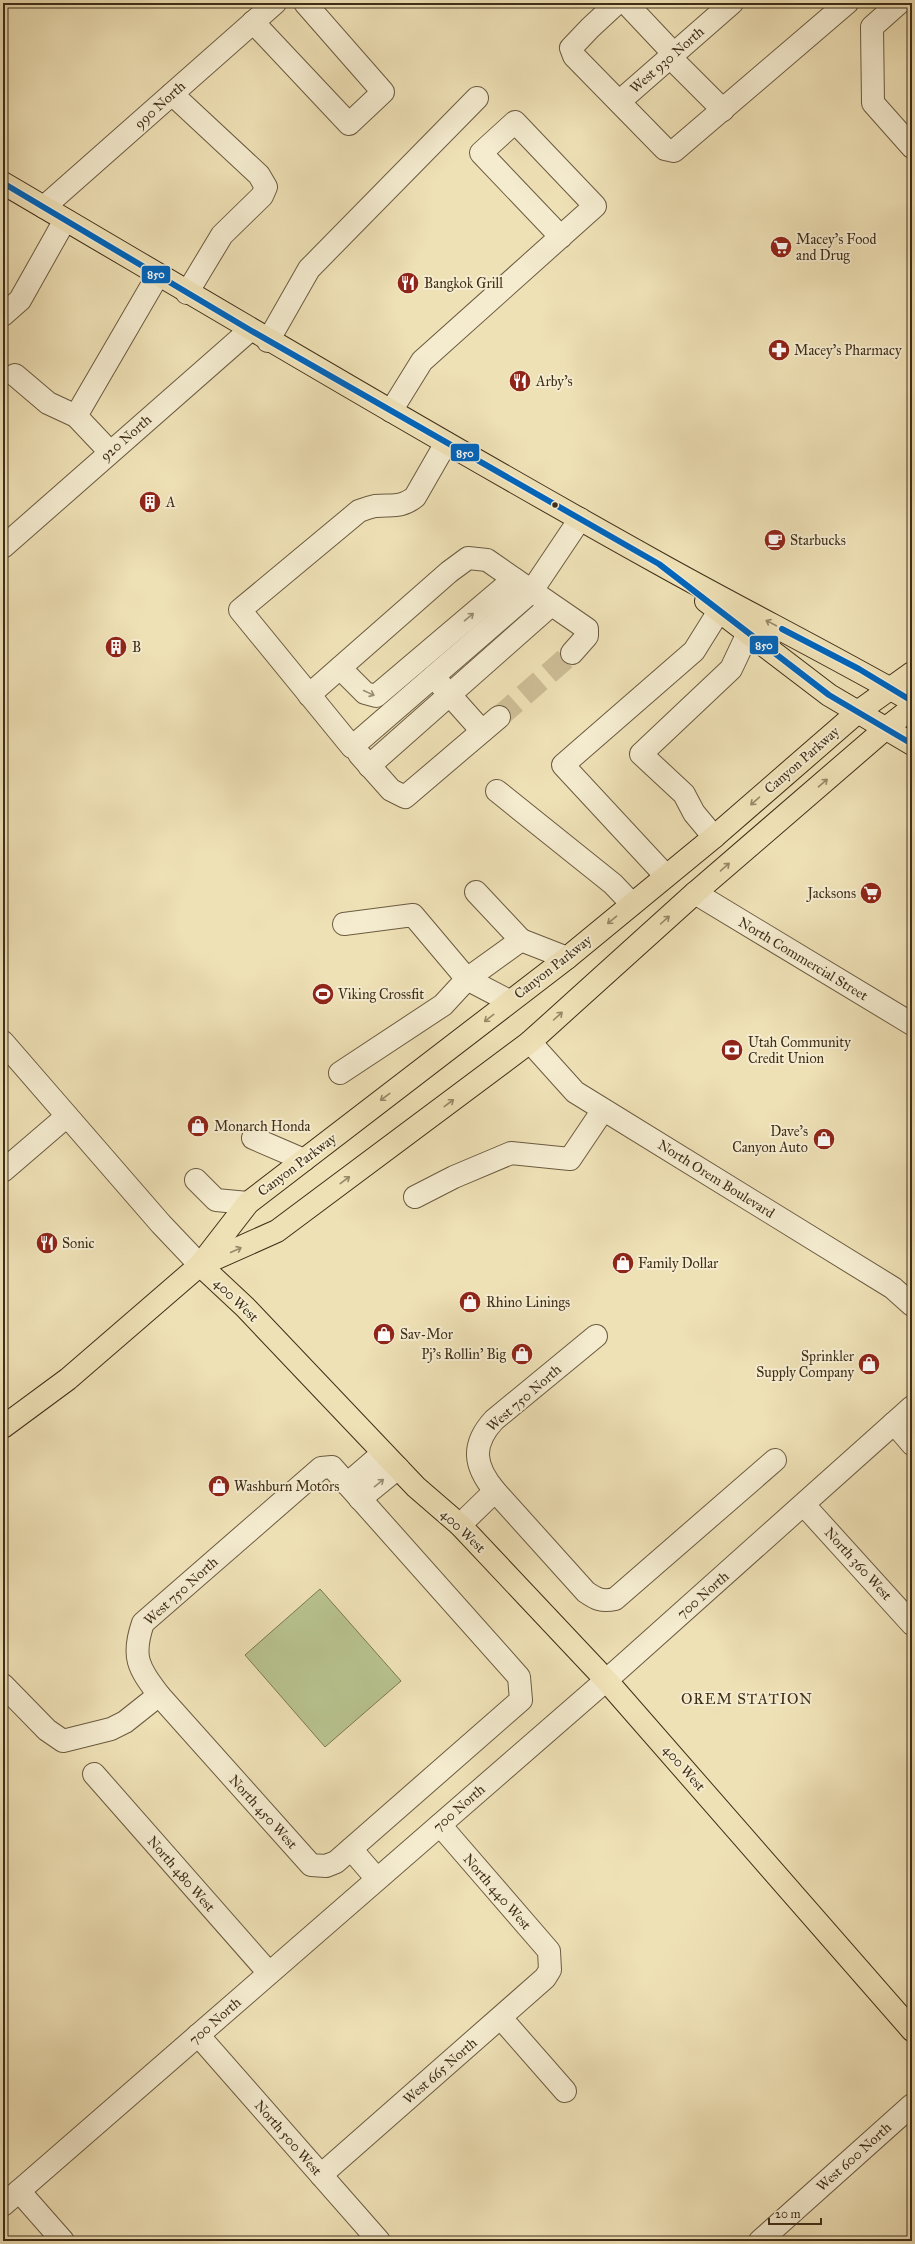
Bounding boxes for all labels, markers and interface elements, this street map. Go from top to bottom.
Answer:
street label: West 930 North [626,23,708,97]
street label: 990 North [131,77,189,132]
place label: Macey's Food and Drug [796,231,877,264]
supermarket icon: Macey's Food and Drug [768,234,794,260]
line badge: 850 [141,265,171,284]
text: 850 [147,268,165,281]
restaurant icon: Bangkok Grill [395,270,421,296]
place label: Bangkok Grill [424,275,503,292]
pharmacy icon: Macey's Pharmacy [766,337,792,363]
place label: Macey's Pharmacy [794,342,902,359]
restaurant icon: Arby's [507,368,533,394]
place label: Arby's [535,373,573,390]
street label: 920 North [97,411,155,465]
line badge: 850 [450,443,480,462]
text: 850 [456,447,474,460]
building icon: A [137,489,163,515]
place label: A [165,494,176,511]
unlabelled marker [550,500,560,510]
cafe icon: Starbucks [762,527,788,553]
place label: Starbucks [790,532,846,549]
one-way arrow [464,613,475,622]
one-way arrow [765,619,777,627]
building icon: B [103,634,129,660]
line badge: 850 [749,635,779,655]
place label: B [132,639,141,656]
text: 850 [755,639,773,652]
one-way arrow [363,690,375,697]
street label: Canyon Parkway [761,723,843,797]
one-way arrow [818,778,829,787]
one-way arrow [750,797,761,806]
one-way arrow [719,863,730,872]
supermarket icon: Jacksons [858,880,884,906]
place label: Jacksons [805,885,856,903]
street label: North Commercial Street [735,914,871,1004]
one-way arrow [660,915,671,924]
one-way arrow [607,916,618,925]
street label: Canyon Parkway [511,931,595,1003]
sports icon: Viking Crossfit [310,981,336,1007]
place label: Viking Crossfit [337,986,424,1003]
one-way arrow [553,1012,564,1021]
one-way arrow [483,1014,494,1023]
place label: Utah Community Credit Union [748,1034,851,1067]
bank icon: Utah Community Credit Union [719,1037,745,1063]
one-way arrow [380,1093,391,1102]
one-way arrow [443,1098,454,1107]
shop icon: Monarch Honda [185,1113,211,1139]
place label: Monarch Honda [214,1118,311,1135]
place label: Dave's Canyon Auto [732,1123,808,1156]
shop icon: Dave's Canyon Auto [811,1126,837,1152]
street label: Canyon Parkway [254,1130,340,1200]
street label: North Orem Boulevard [655,1136,777,1222]
one-way arrow [339,1176,350,1185]
restaurant icon: Sonic [34,1230,60,1256]
place label: Sonic [62,1235,95,1252]
one-way arrow [229,1245,241,1253]
shop icon: Family Dollar [610,1250,636,1276]
place label: Family Dollar [638,1255,719,1272]
street label: 400 West [210,1275,262,1325]
shop icon: Rhino Linings [457,1289,483,1315]
place label: Rhino Linings [486,1294,570,1311]
shop icon: Sav-Mor [371,1321,397,1347]
place label: Sav-Mor [400,1326,454,1343]
shop icon: Pj's Rollin' Big [509,1341,535,1367]
place label: Pj's Rollin' Big [421,1346,506,1363]
place label: Sprinkler Supply Company [756,1348,855,1381]
shop icon: Sprinkler Supply Company [856,1351,882,1377]
street label: West 750 North [483,1361,565,1435]
shop icon: Washburn Motors [206,1473,232,1499]
place label: Washburn Motors [234,1478,339,1495]
one-way arrow [374,1479,384,1488]
street label: 400 West [437,1506,489,1556]
street label: North 360 West [821,1524,895,1604]
street label: West 750 North [141,1553,222,1629]
street label: 700 North [673,1568,733,1622]
district label: OREM STATION [681,1690,813,1708]
street label: 400 West [659,1741,709,1795]
street label: North 450 West [225,1771,301,1853]
street label: 700 North [429,1781,489,1835]
street label: North 480 West [143,1833,219,1915]
street label: North 440 West [459,1851,535,1934]
street label: 700 North [185,1994,245,2048]
street label: West 665 North [400,2034,481,2108]
street label: North 500 West [251,2097,325,2179]
street label: West 600 North [813,2119,895,2195]
scale bar [769,2200,821,2226]
text: 20 m [775,2207,801,2221]

